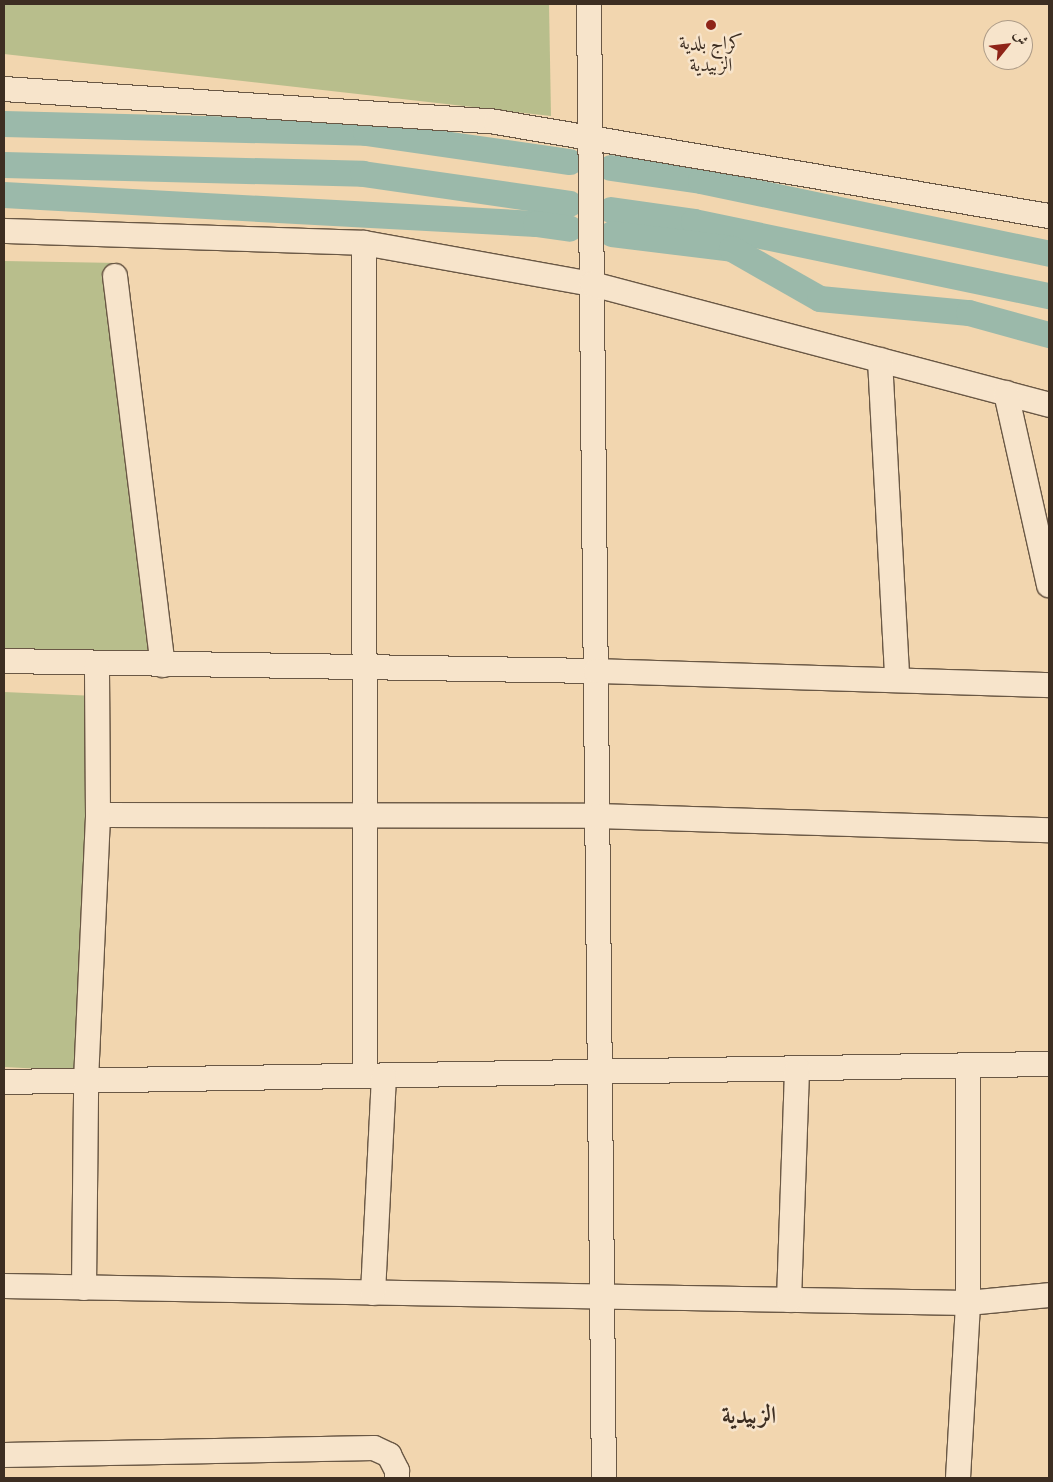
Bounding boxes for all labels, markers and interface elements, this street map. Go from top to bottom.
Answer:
marker: كراج بلدية الزبيدية [705,19,717,31]
north arrow [983,20,1033,70]
text: ش [1010,28,1031,48]
place label: كراج بلدية الزبيدية [679,33,743,77]
district label: الزبيدية [722,1402,776,1430]

